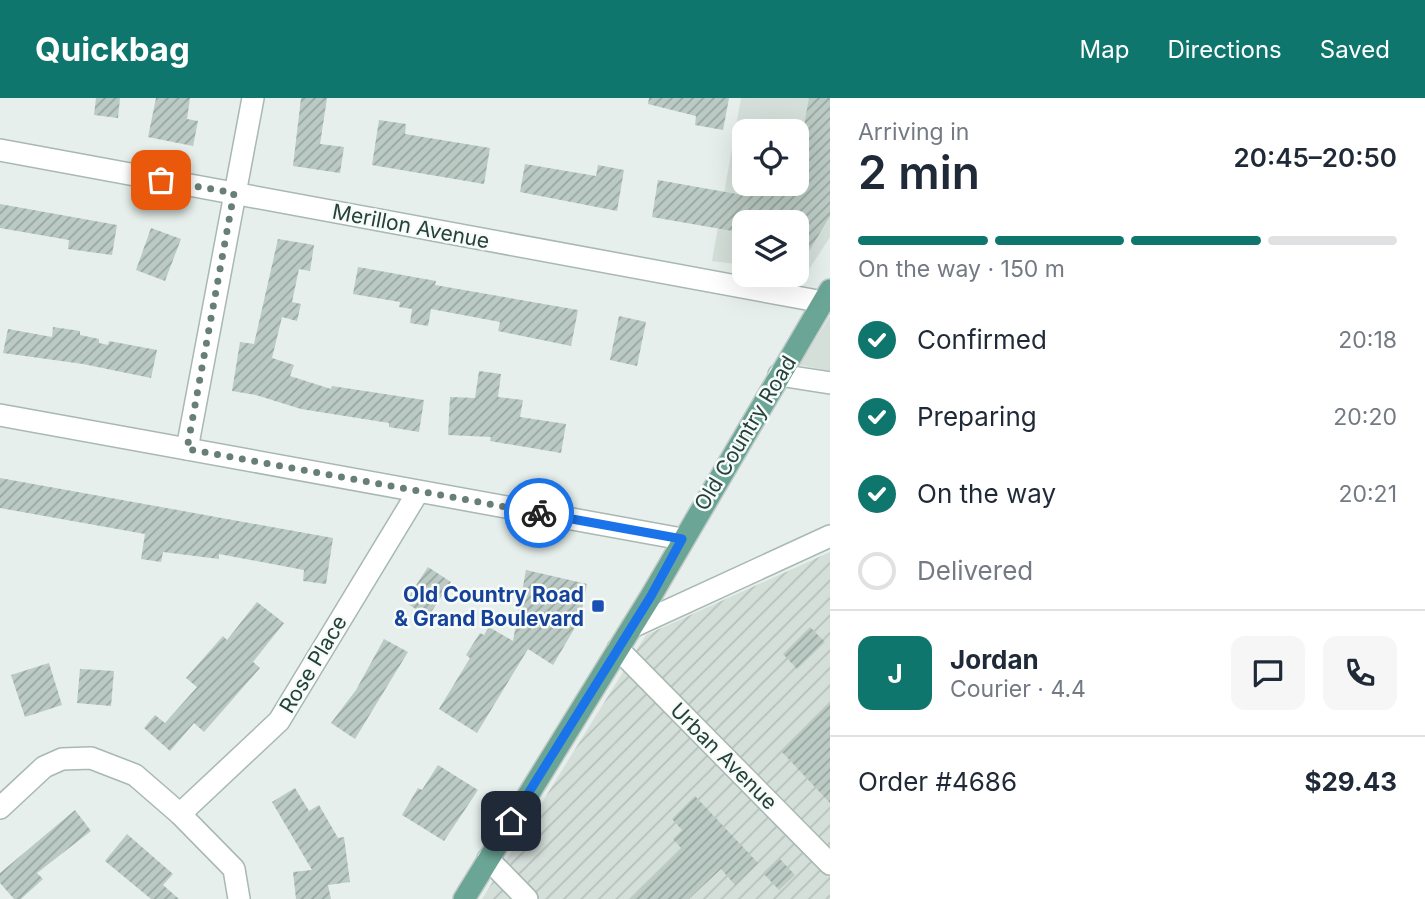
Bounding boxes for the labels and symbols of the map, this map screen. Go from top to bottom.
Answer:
pin [131,150,191,210]
street label: Merillon Avenue [330,199,492,253]
street label: Old Country Road [689,351,801,515]
courier [504,478,574,548]
place label: Old Country Road & Grand Boulevard [394,582,584,631]
marker: Old Country Road & Grand Boulevard [590,598,606,614]
street label: Rose Place [274,611,352,717]
street label: Urban Avenue [665,697,783,815]
pin [481,791,541,851]

